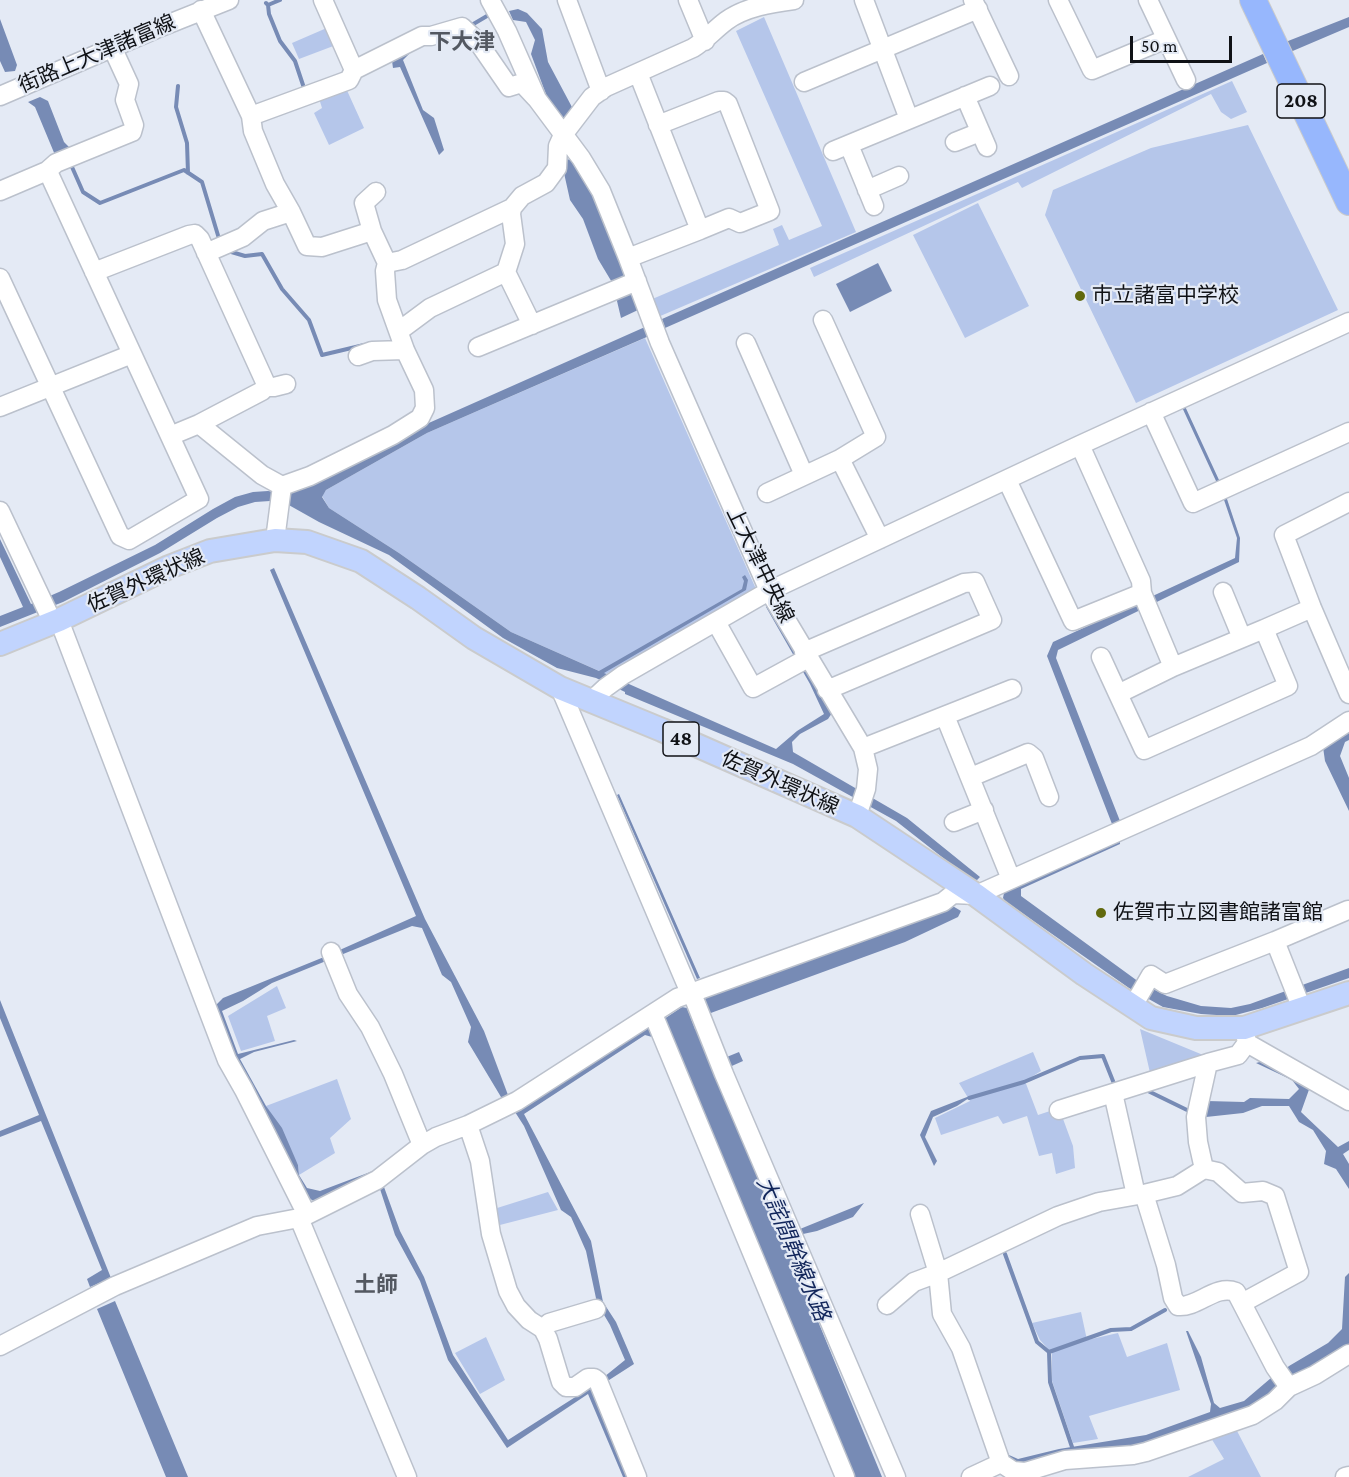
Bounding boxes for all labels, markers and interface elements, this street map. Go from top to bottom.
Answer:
street label: 街路上大津諸富線 [15,10,179,98]
scale bar [1133,24,1235,62]
district label: 下大津 [429,29,495,55]
text: 50 m [1141,36,1178,56]
road number: 208 [1277,84,1325,118]
place label: 市立諸富中学校 [1092,283,1239,309]
marker: 市立諸富中学校 [1073,289,1087,303]
street label: 上大津中央線 [721,503,799,627]
street label: 佐賀外環状線 [83,544,209,618]
road number: 48 [663,722,699,756]
street label: 佐賀外環状線 [717,746,843,820]
place label: 佐賀市立図書館諸富館 [1113,900,1323,926]
marker: 佐賀市立図書館諸富館 [1094,906,1108,920]
water label: 大詫間幹線水路 [751,1173,835,1325]
district label: 土師 [354,1272,398,1298]

